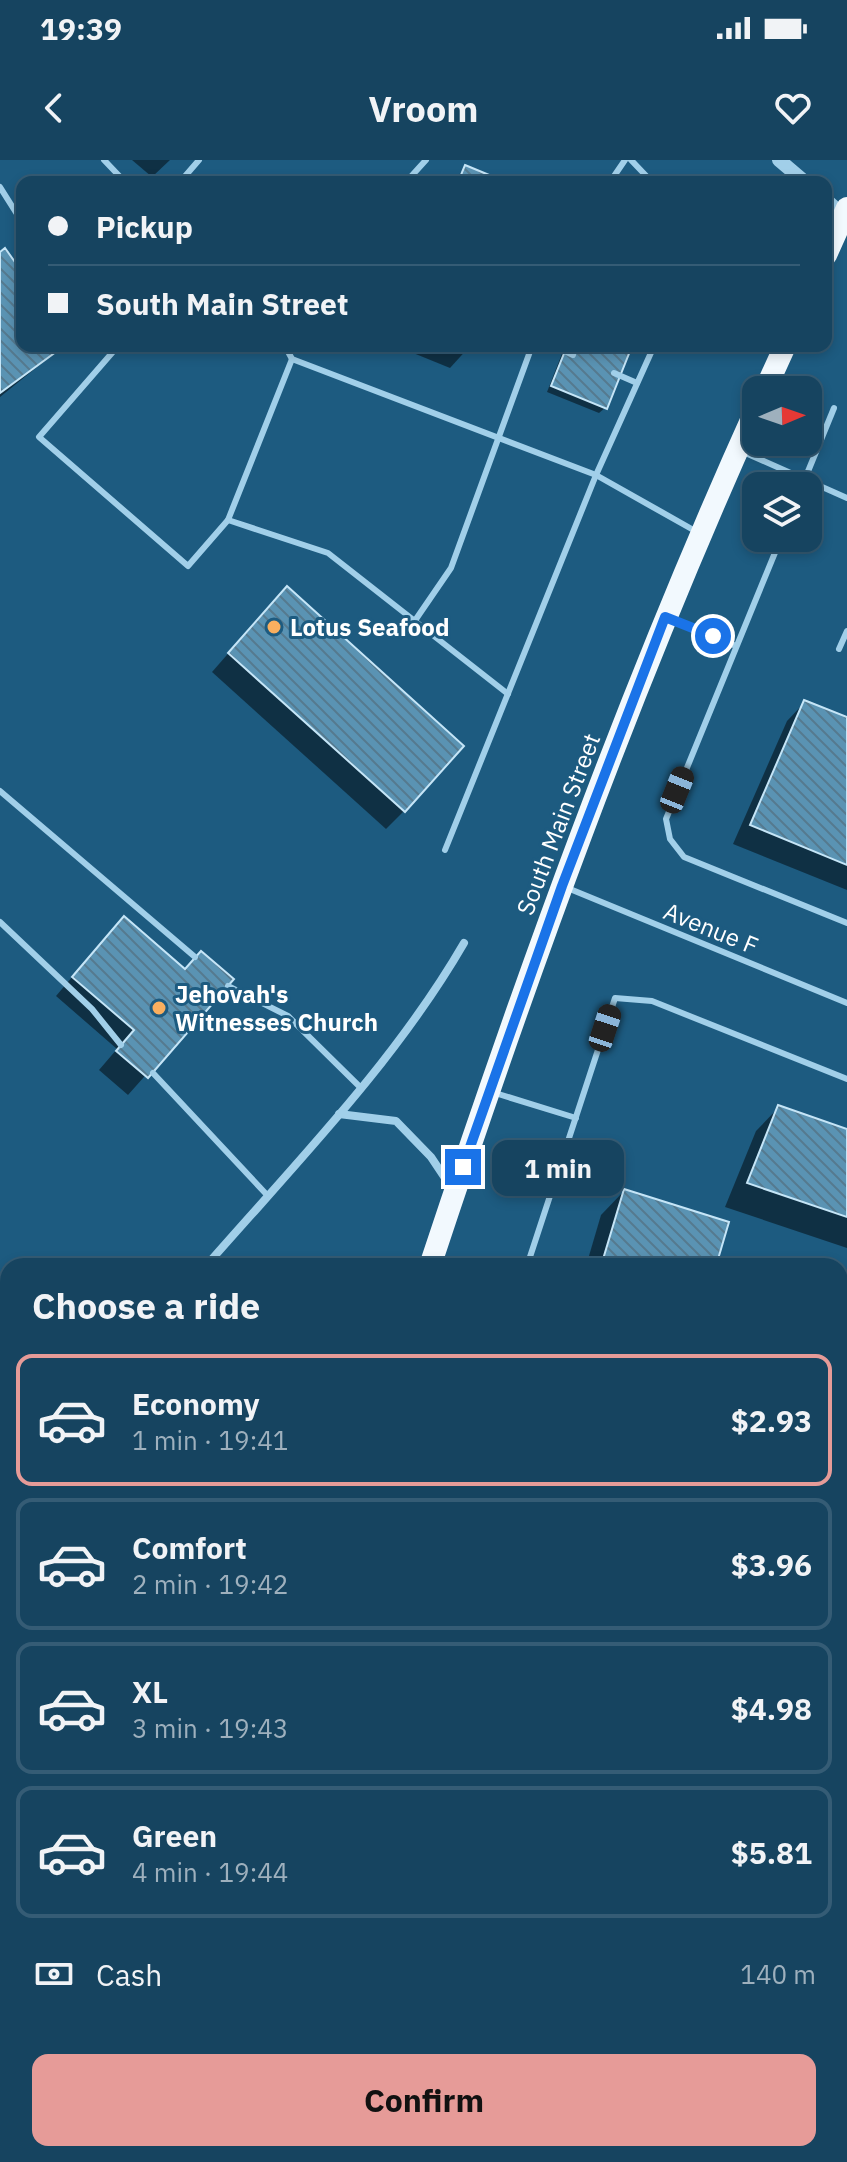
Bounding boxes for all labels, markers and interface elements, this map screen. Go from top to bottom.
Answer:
text: 19:39 [40,9,122,48]
text: Vroom [369,85,478,132]
icon: back [32,86,76,130]
icon: heart [771,86,815,130]
text: Pickup [96,207,193,246]
text: South Main Street [96,284,348,323]
north arrow [742,376,822,456]
map controls [742,376,822,552]
button: layers [742,472,822,552]
place label: Lotus Seafood [290,611,449,643]
marker: Lotus Seafood [265,618,283,636]
route start [695,618,731,654]
street label: South Main Street [509,729,607,919]
car [657,763,697,817]
street label: Avenue F [659,895,763,961]
place label: Jehovah's Witnesses Church [175,978,378,1038]
marker: Jehovah's Witnesses Church [150,999,168,1017]
car [586,1001,624,1055]
callout: 1 min [491,1139,623,1195]
route end [445,1149,481,1185]
text: 1 min [524,1151,592,1185]
text: Choose a ride [32,1282,260,1329]
icon: car [36,1384,108,1456]
text: Economy [132,1384,260,1423]
text: $2.93 [731,1401,812,1440]
text: 1 min · 19:41 [132,1423,288,1457]
icon: car [36,1528,108,1600]
text: Comfort [132,1528,247,1567]
text: $3.96 [731,1545,812,1584]
text: 2 min · 19:42 [132,1567,288,1601]
icon: car [36,1672,108,1744]
text: XL [132,1672,168,1711]
text: $4.98 [731,1689,812,1728]
text: 3 min · 19:43 [132,1711,288,1745]
icon: car [36,1816,108,1888]
text: Green [132,1816,217,1855]
text: $5.81 [731,1833,812,1872]
text: 4 min · 19:44 [132,1855,288,1889]
icon: cash [32,1952,76,1996]
text: Cash [96,1955,162,1994]
text: 140 m [740,1957,816,1991]
button: Confirm [32,2054,816,2146]

